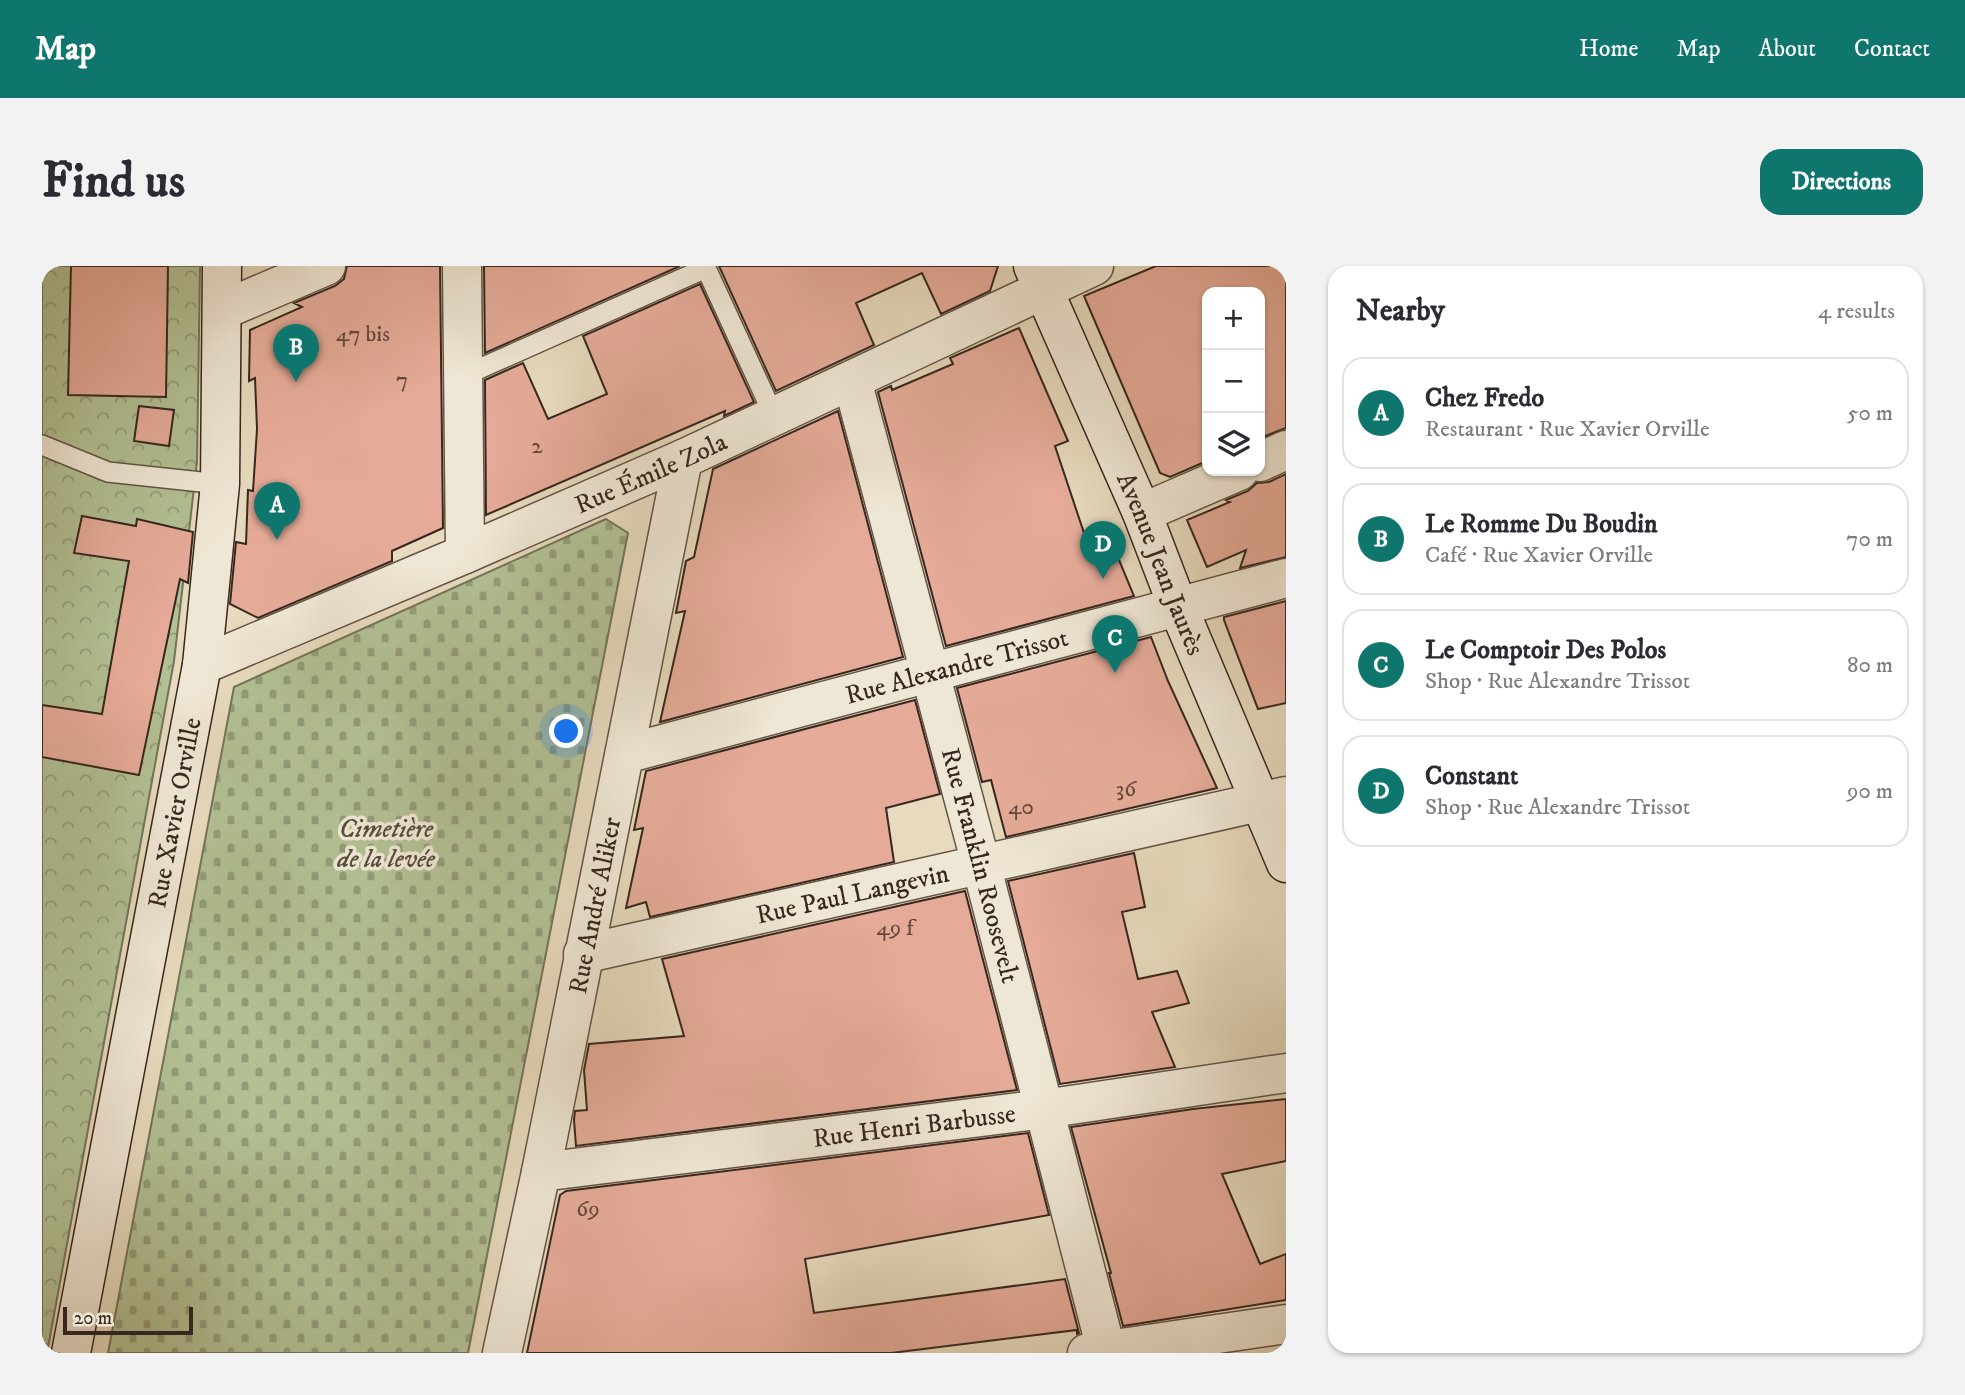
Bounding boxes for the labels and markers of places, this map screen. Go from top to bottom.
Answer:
pin: B [273,324,319,382]
pin: A [254,482,300,540]
pin: D [1080,521,1126,579]
pin: C [1092,615,1138,673]

